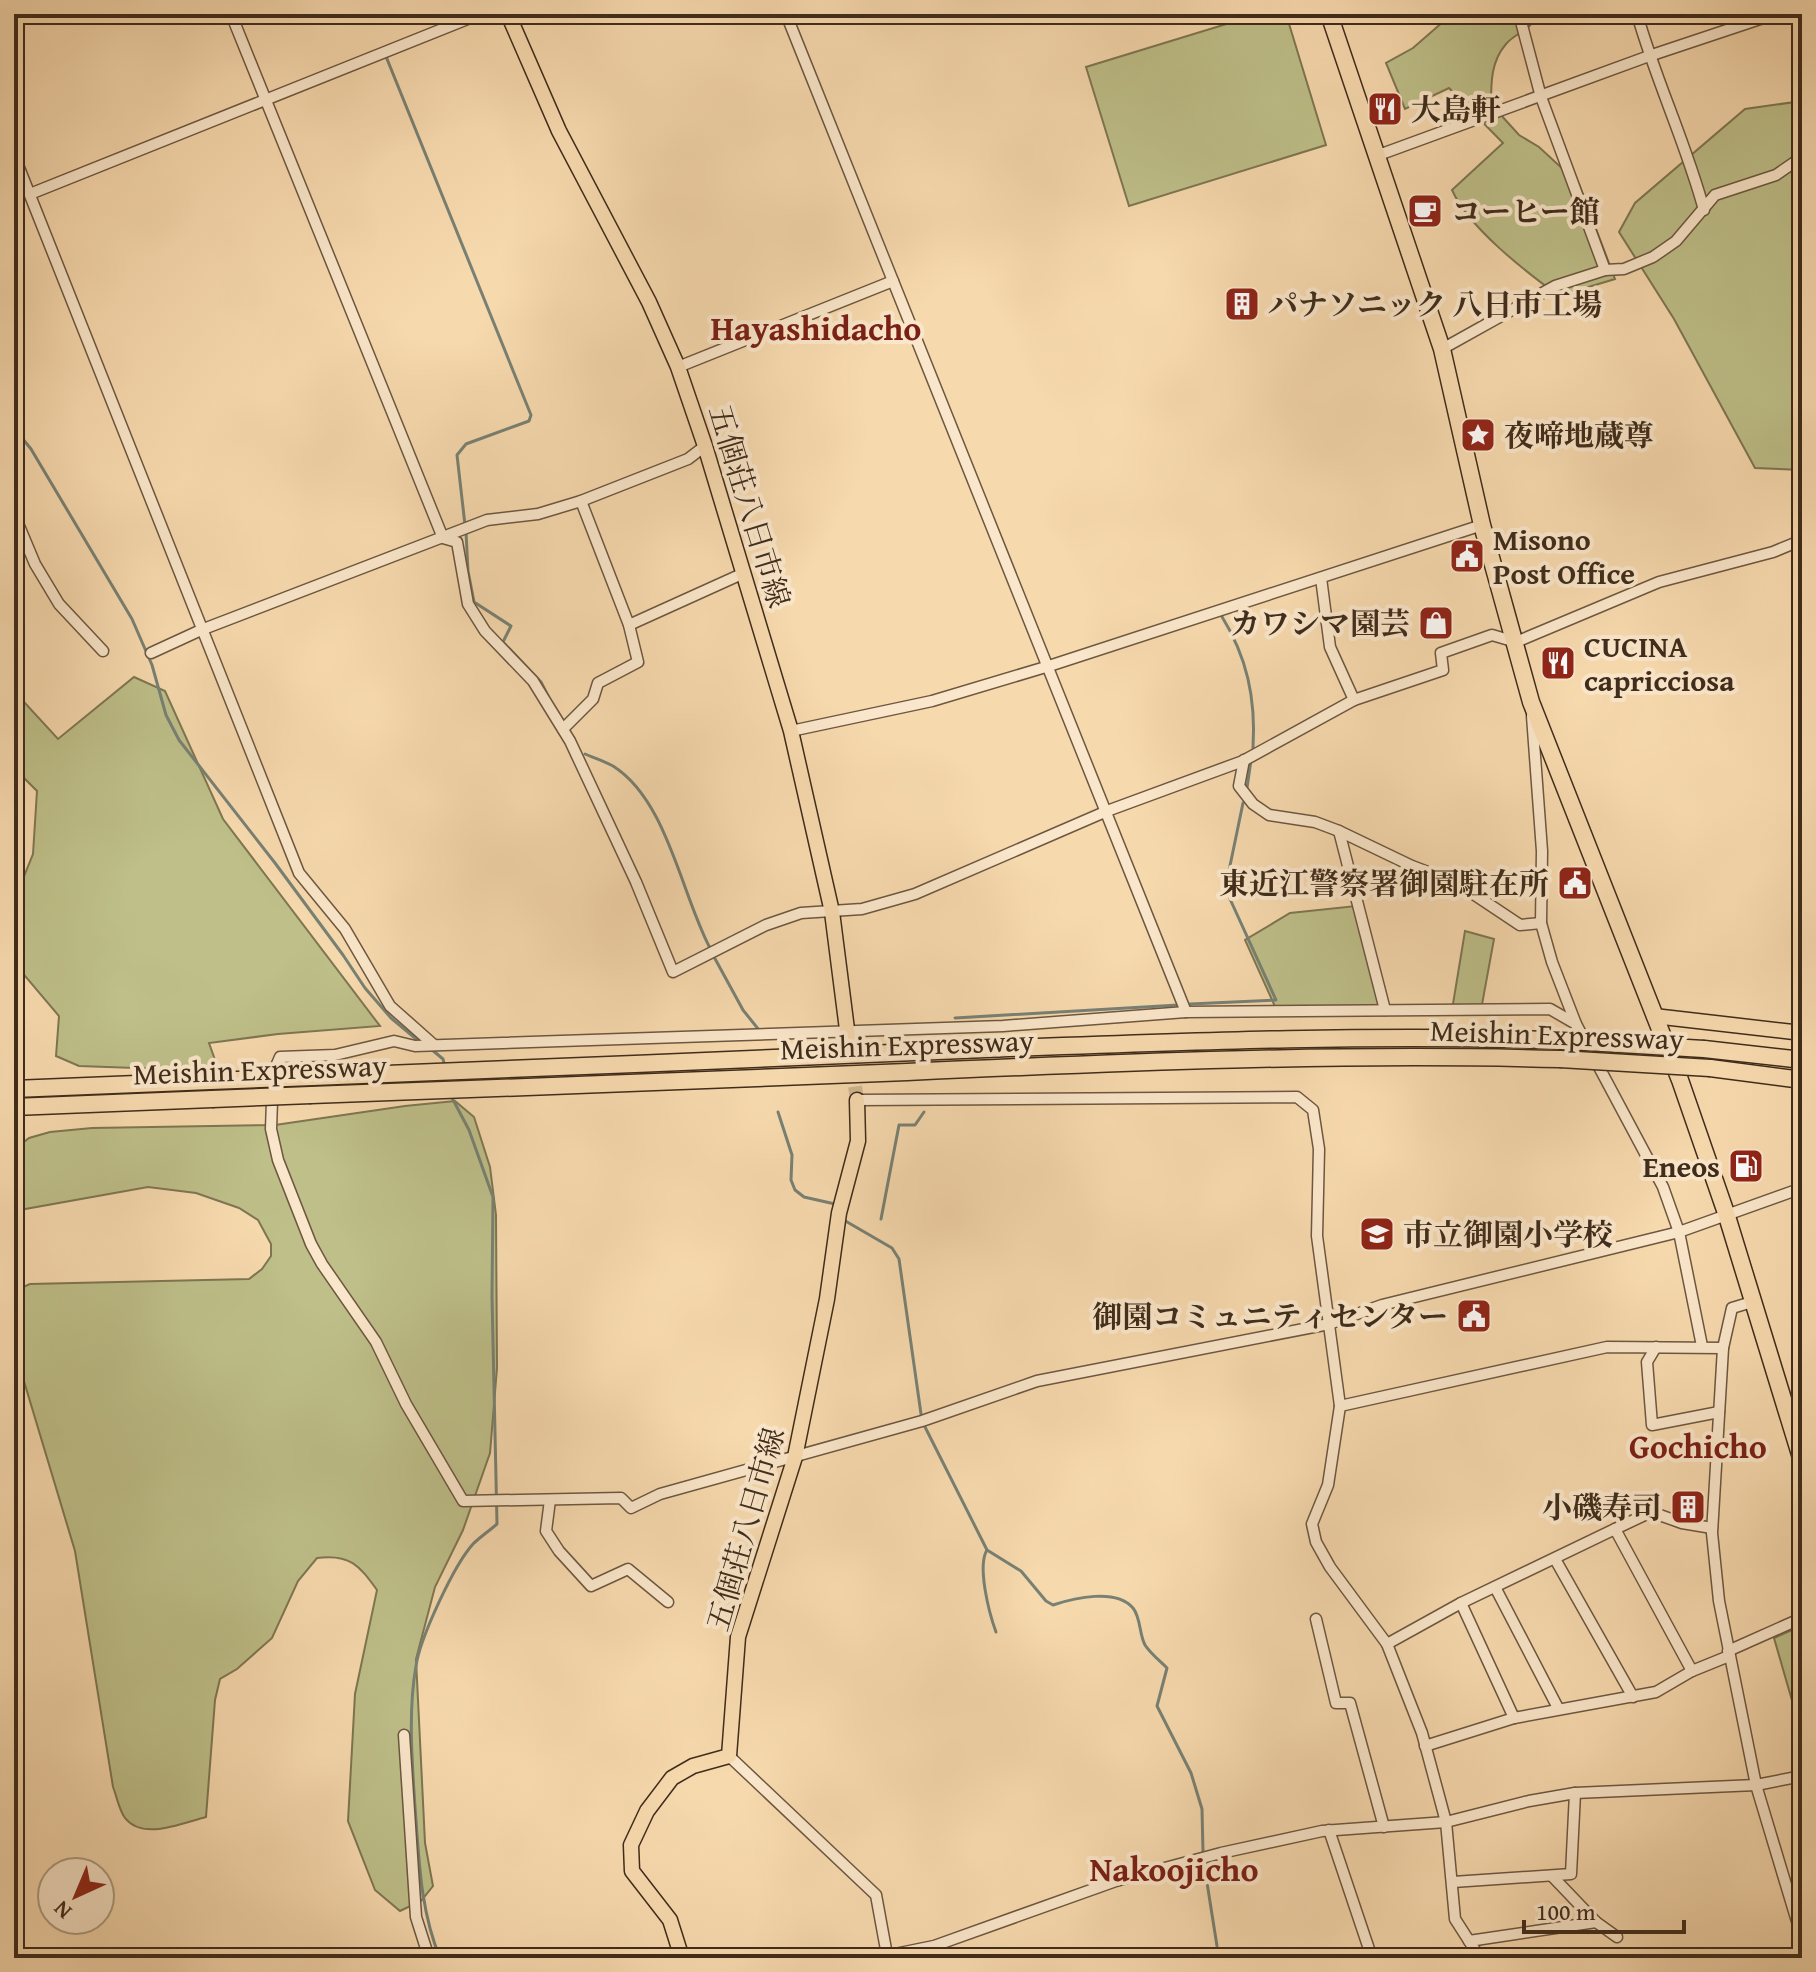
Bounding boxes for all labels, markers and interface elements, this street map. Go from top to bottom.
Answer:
place label: 大島軒 [1411,87,1501,131]
restaurant icon: 大島軒 [1366,90,1404,128]
place label: コーヒー館 [1451,189,1600,233]
cafe icon: コーヒー館 [1406,192,1444,230]
place label: パナソニック 八日市工場 [1268,282,1603,326]
building icon: パナソニック 八日市工場 [1223,285,1261,323]
district label: Hayashidacho [711,303,921,352]
street label: 五個荘八日市線 [698,399,802,613]
place label: 夜啼地蔵尊 [1504,413,1654,457]
place icon: 夜啼地蔵尊 [1459,416,1497,454]
place label: Misono Post Office [1493,517,1635,595]
public building icon: Misono Post Office [1448,537,1486,575]
place label: カワシマ園芸 [1230,601,1410,645]
shop icon: カワシマ園芸 [1417,604,1455,642]
place label: CUCINA capricciosa [1584,624,1735,702]
restaurant icon: CUCINA capricciosa [1539,644,1577,682]
place label: 東近江警察署御園駐在所 [1219,861,1549,905]
public building icon: 東近江警察署御園駐在所 [1556,864,1594,902]
street label: Meishin Expressway [1429,1008,1685,1060]
street label: Meishin Expressway [779,1018,1035,1070]
street label: Meishin Expressway [132,1043,388,1095]
place label: Eneos [1643,1144,1720,1188]
fuel station icon: Eneos [1727,1147,1765,1185]
place label: 市立御園小学校 [1403,1212,1613,1256]
school or university icon: 市立御園小学校 [1358,1215,1396,1253]
place label: 御園コミュニティセンター [1092,1294,1448,1338]
public building icon: 御園コミュニティセンター [1455,1297,1493,1335]
district label: Gochicho [1629,1421,1767,1470]
street label: 五個荘八日市線 [695,1422,795,1636]
place label: 小磯寿司 [1542,1485,1662,1529]
building icon: 小磯寿司 [1669,1488,1707,1526]
district label: Nakoojicho [1089,1844,1259,1893]
north arrow [36,1856,116,1936]
scale bar [1524,1884,1684,1934]
text: N [45,1894,79,1927]
text: 100 m [1536,1894,1596,1929]

